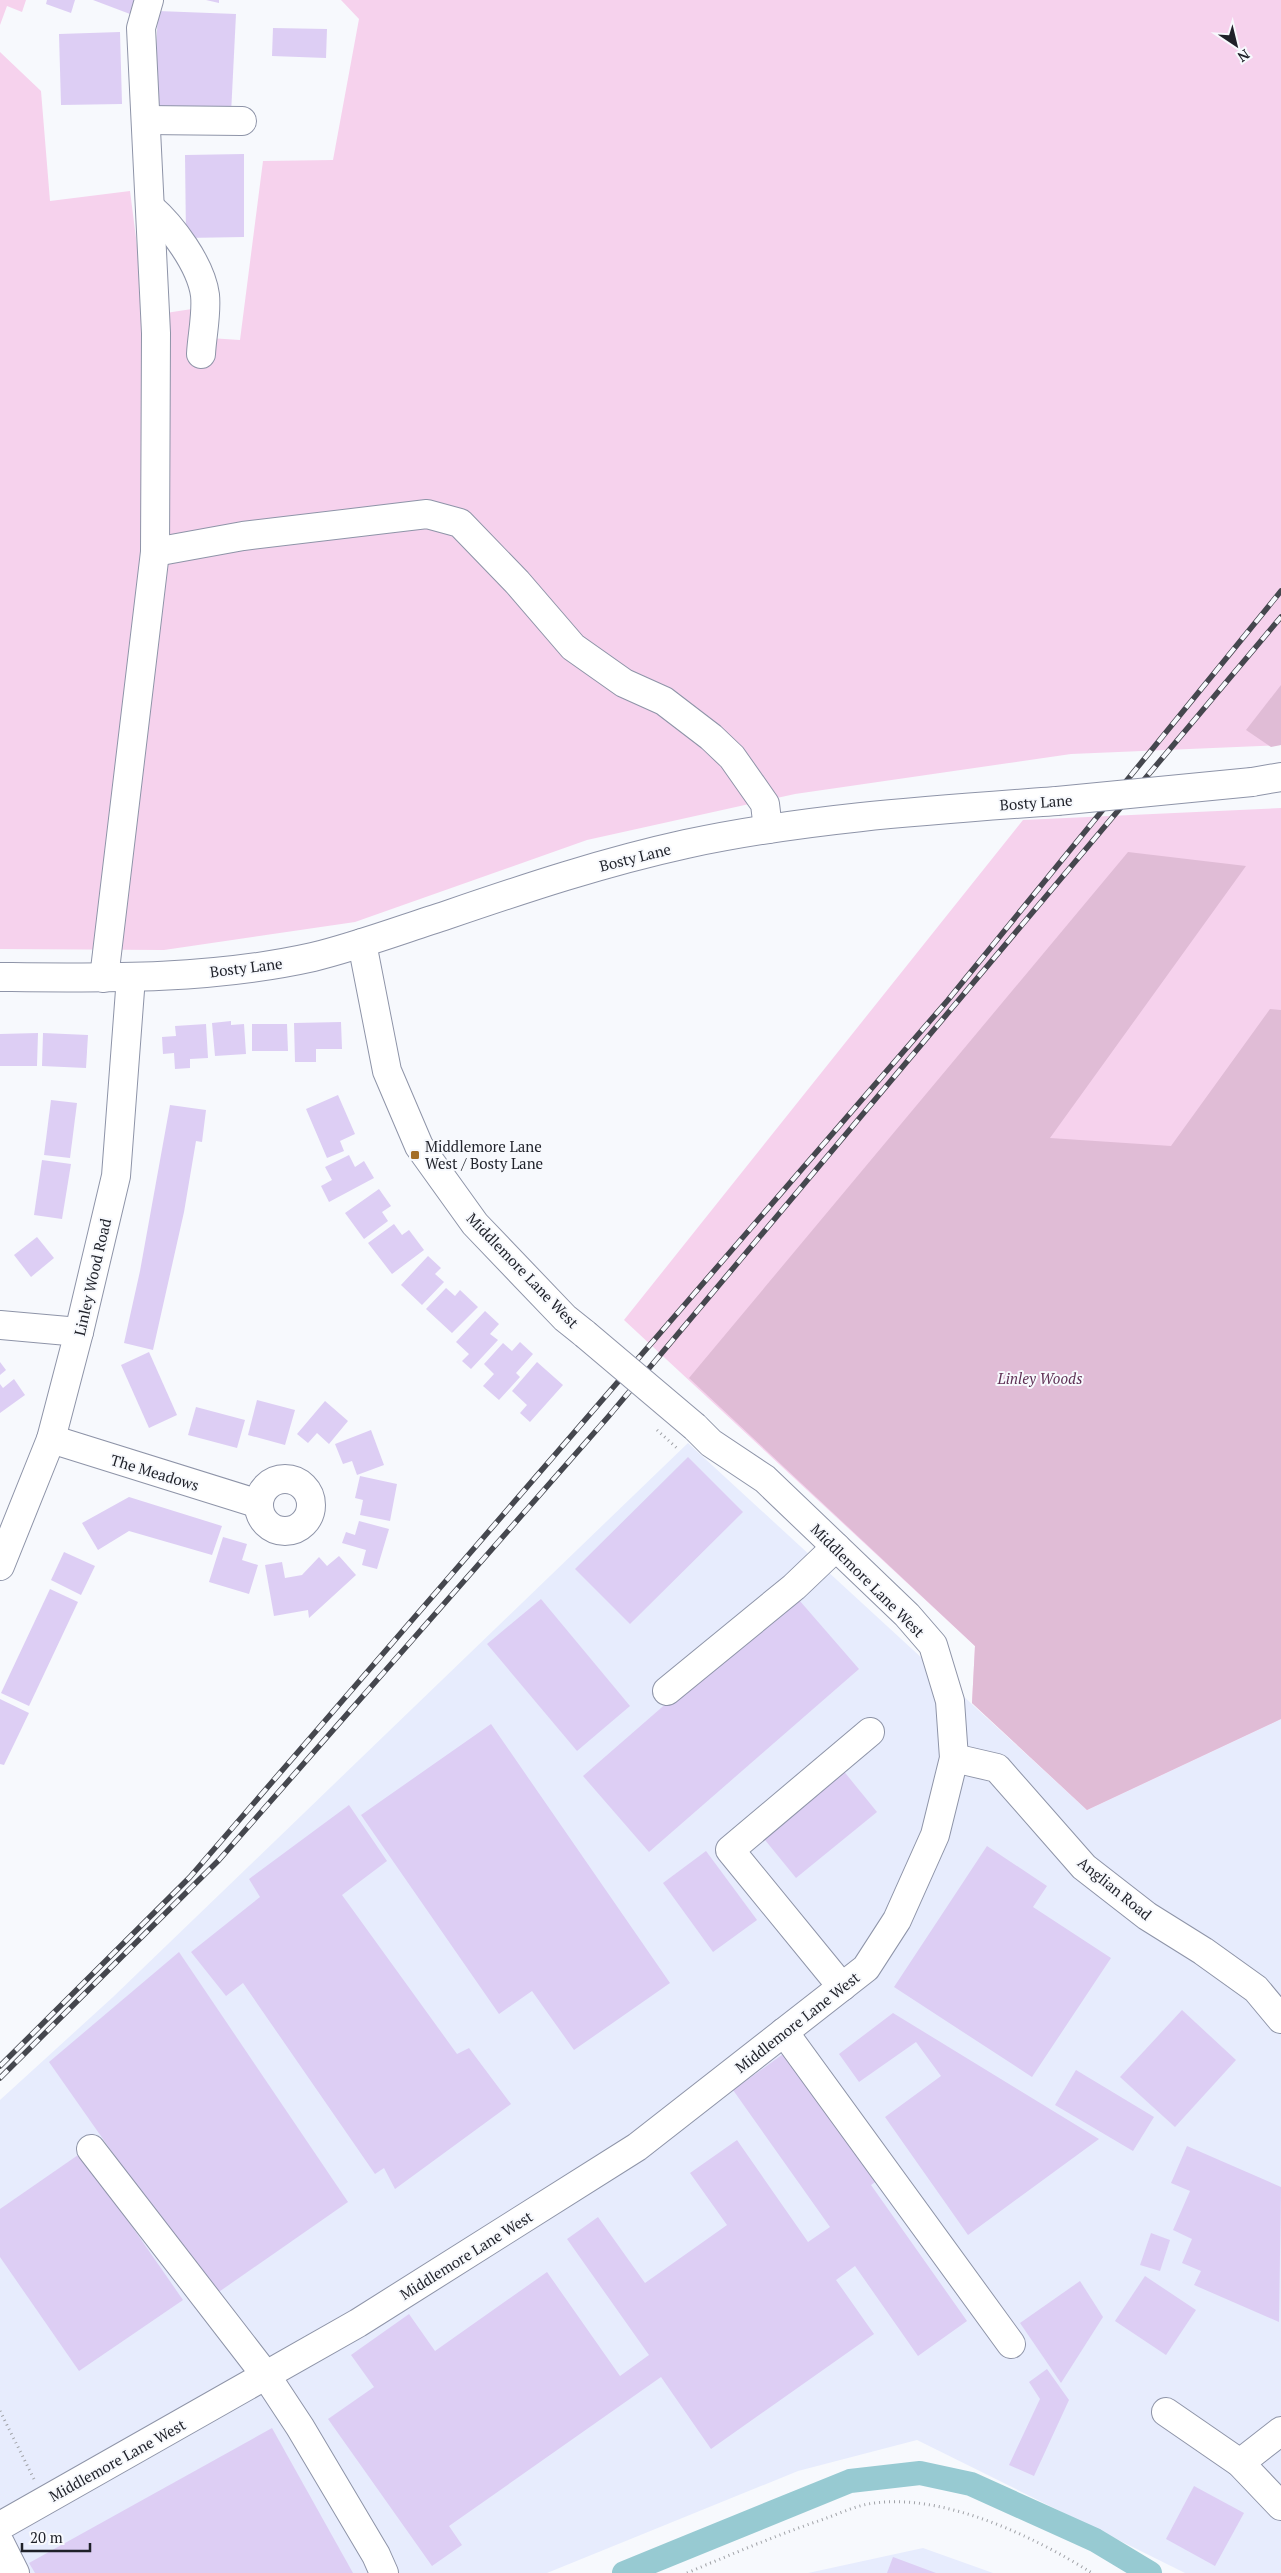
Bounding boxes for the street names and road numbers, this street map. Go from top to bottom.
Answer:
street label: Bosty Lane [999,789,1073,815]
street label: Bosty Lane [597,838,673,876]
street label: Bosty Lane [209,953,283,981]
street label: Middlemore Lane West [463,1208,584,1332]
street label: Linley Wood Road [69,1216,115,1338]
street label: The Meadows [108,1449,202,1495]
street label: Middlemore Lane West [807,1519,929,1641]
street label: Anglian Road [1074,1852,1156,1924]
street label: Middlemore Lane West [731,1967,864,2077]
street label: Middlemore Lane West [396,2206,537,2304]
street label: Middlemore Lane West [45,2414,189,2506]

